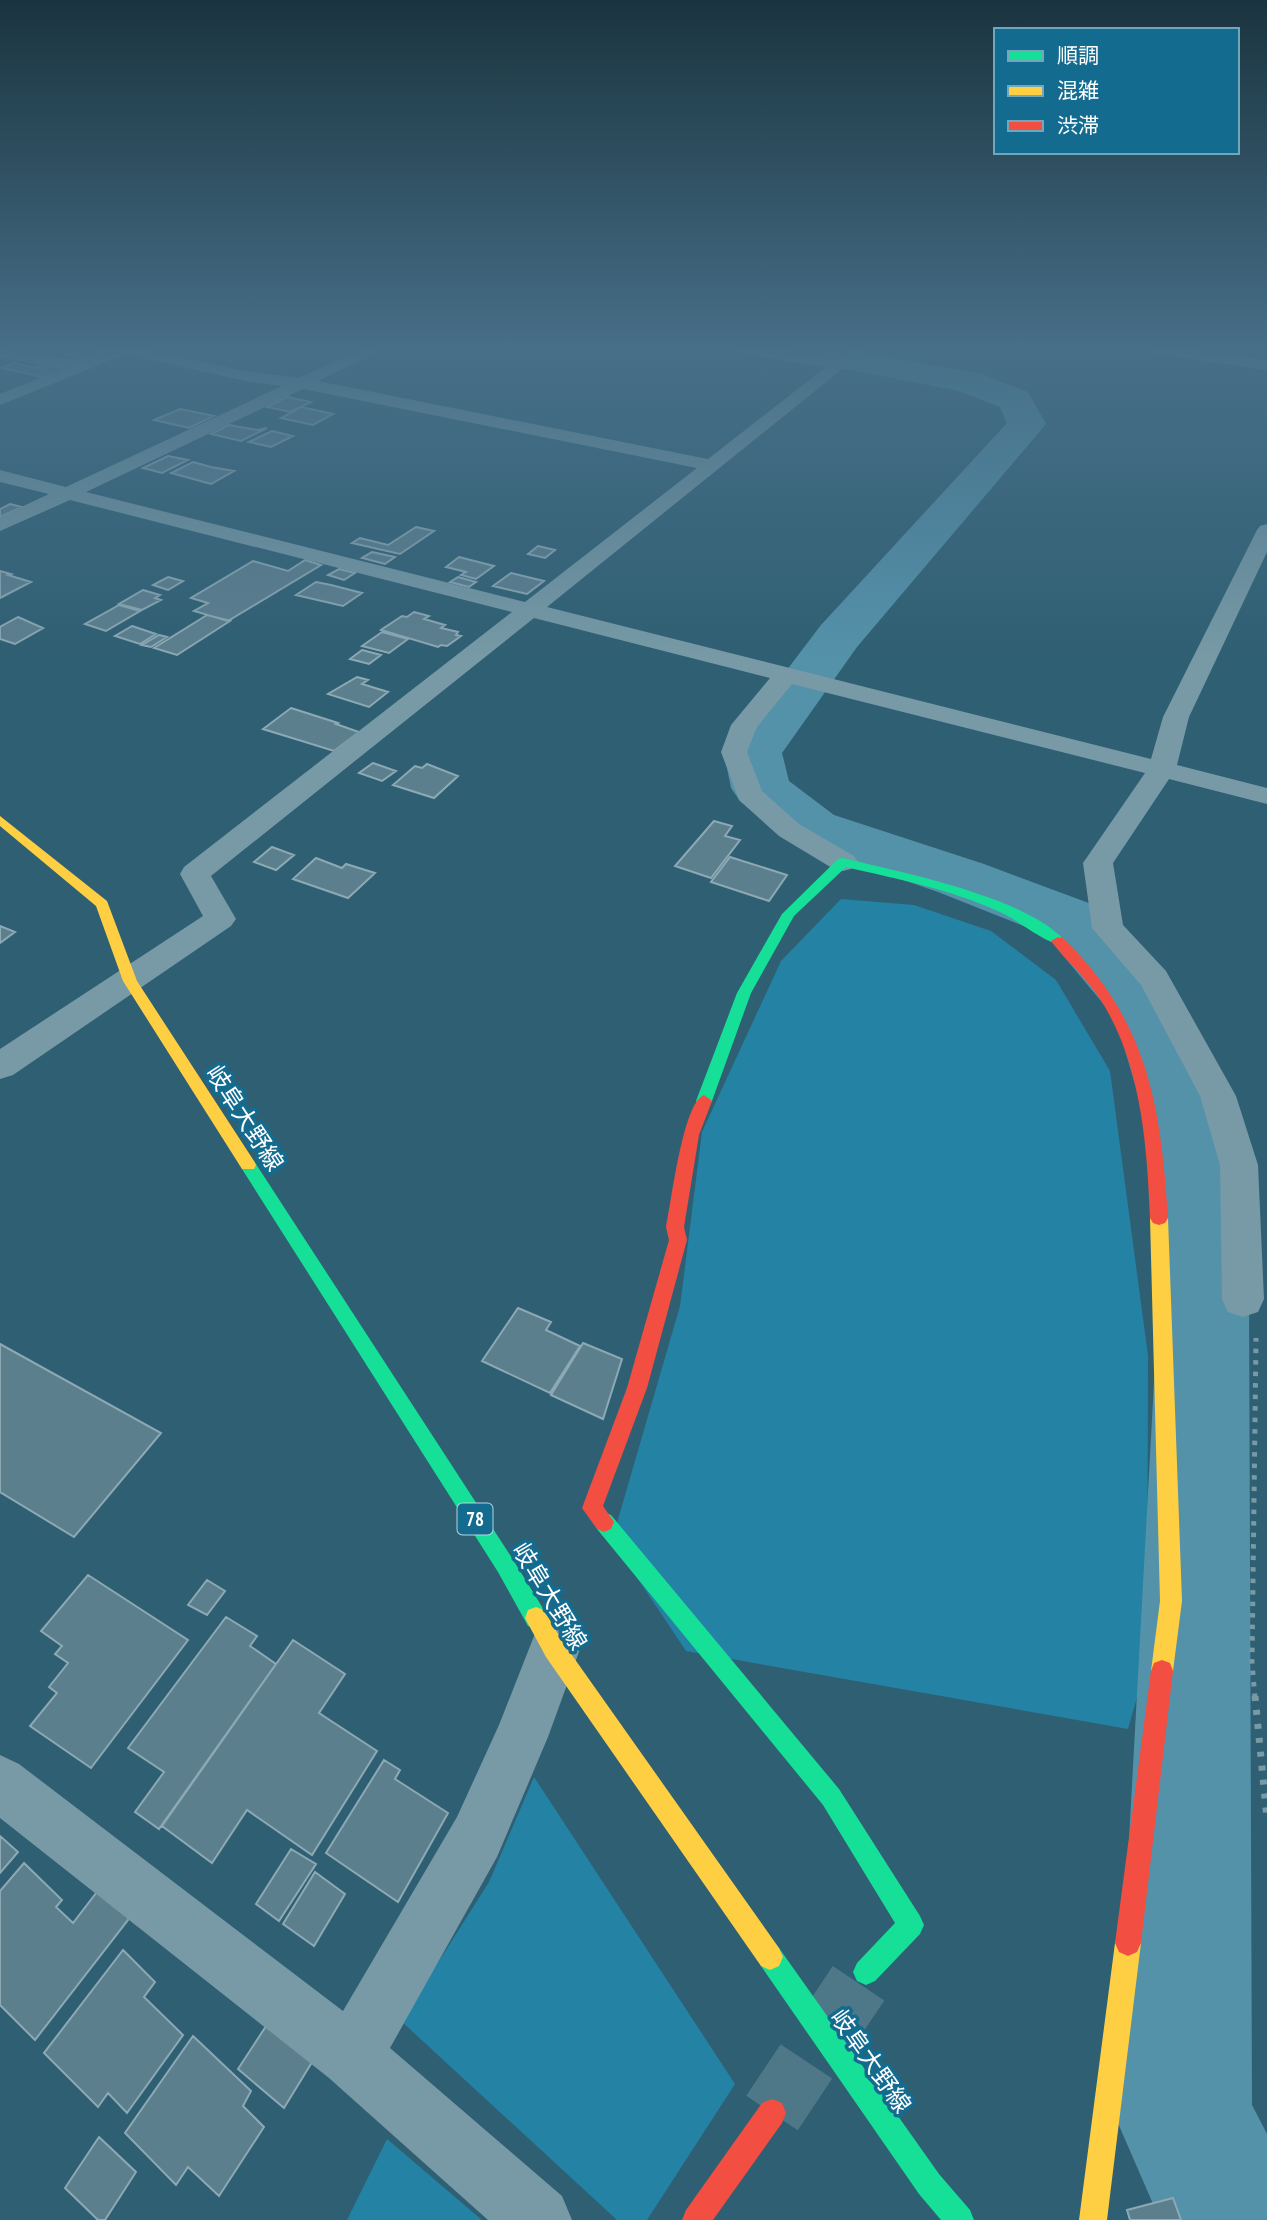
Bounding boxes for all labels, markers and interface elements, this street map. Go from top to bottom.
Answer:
legend [994,28,1239,154]
text: 順調 [1057,42,1099,69]
text: 混雑 [1057,77,1099,104]
text: 渋滞 [1057,112,1099,139]
street label: 岐阜大野線 [199,1059,291,1177]
road number: 78 [458,1504,492,1534]
street label: 岐阜大野線 [506,1537,594,1655]
street label: 岐阜大野線 [824,2003,918,2119]

